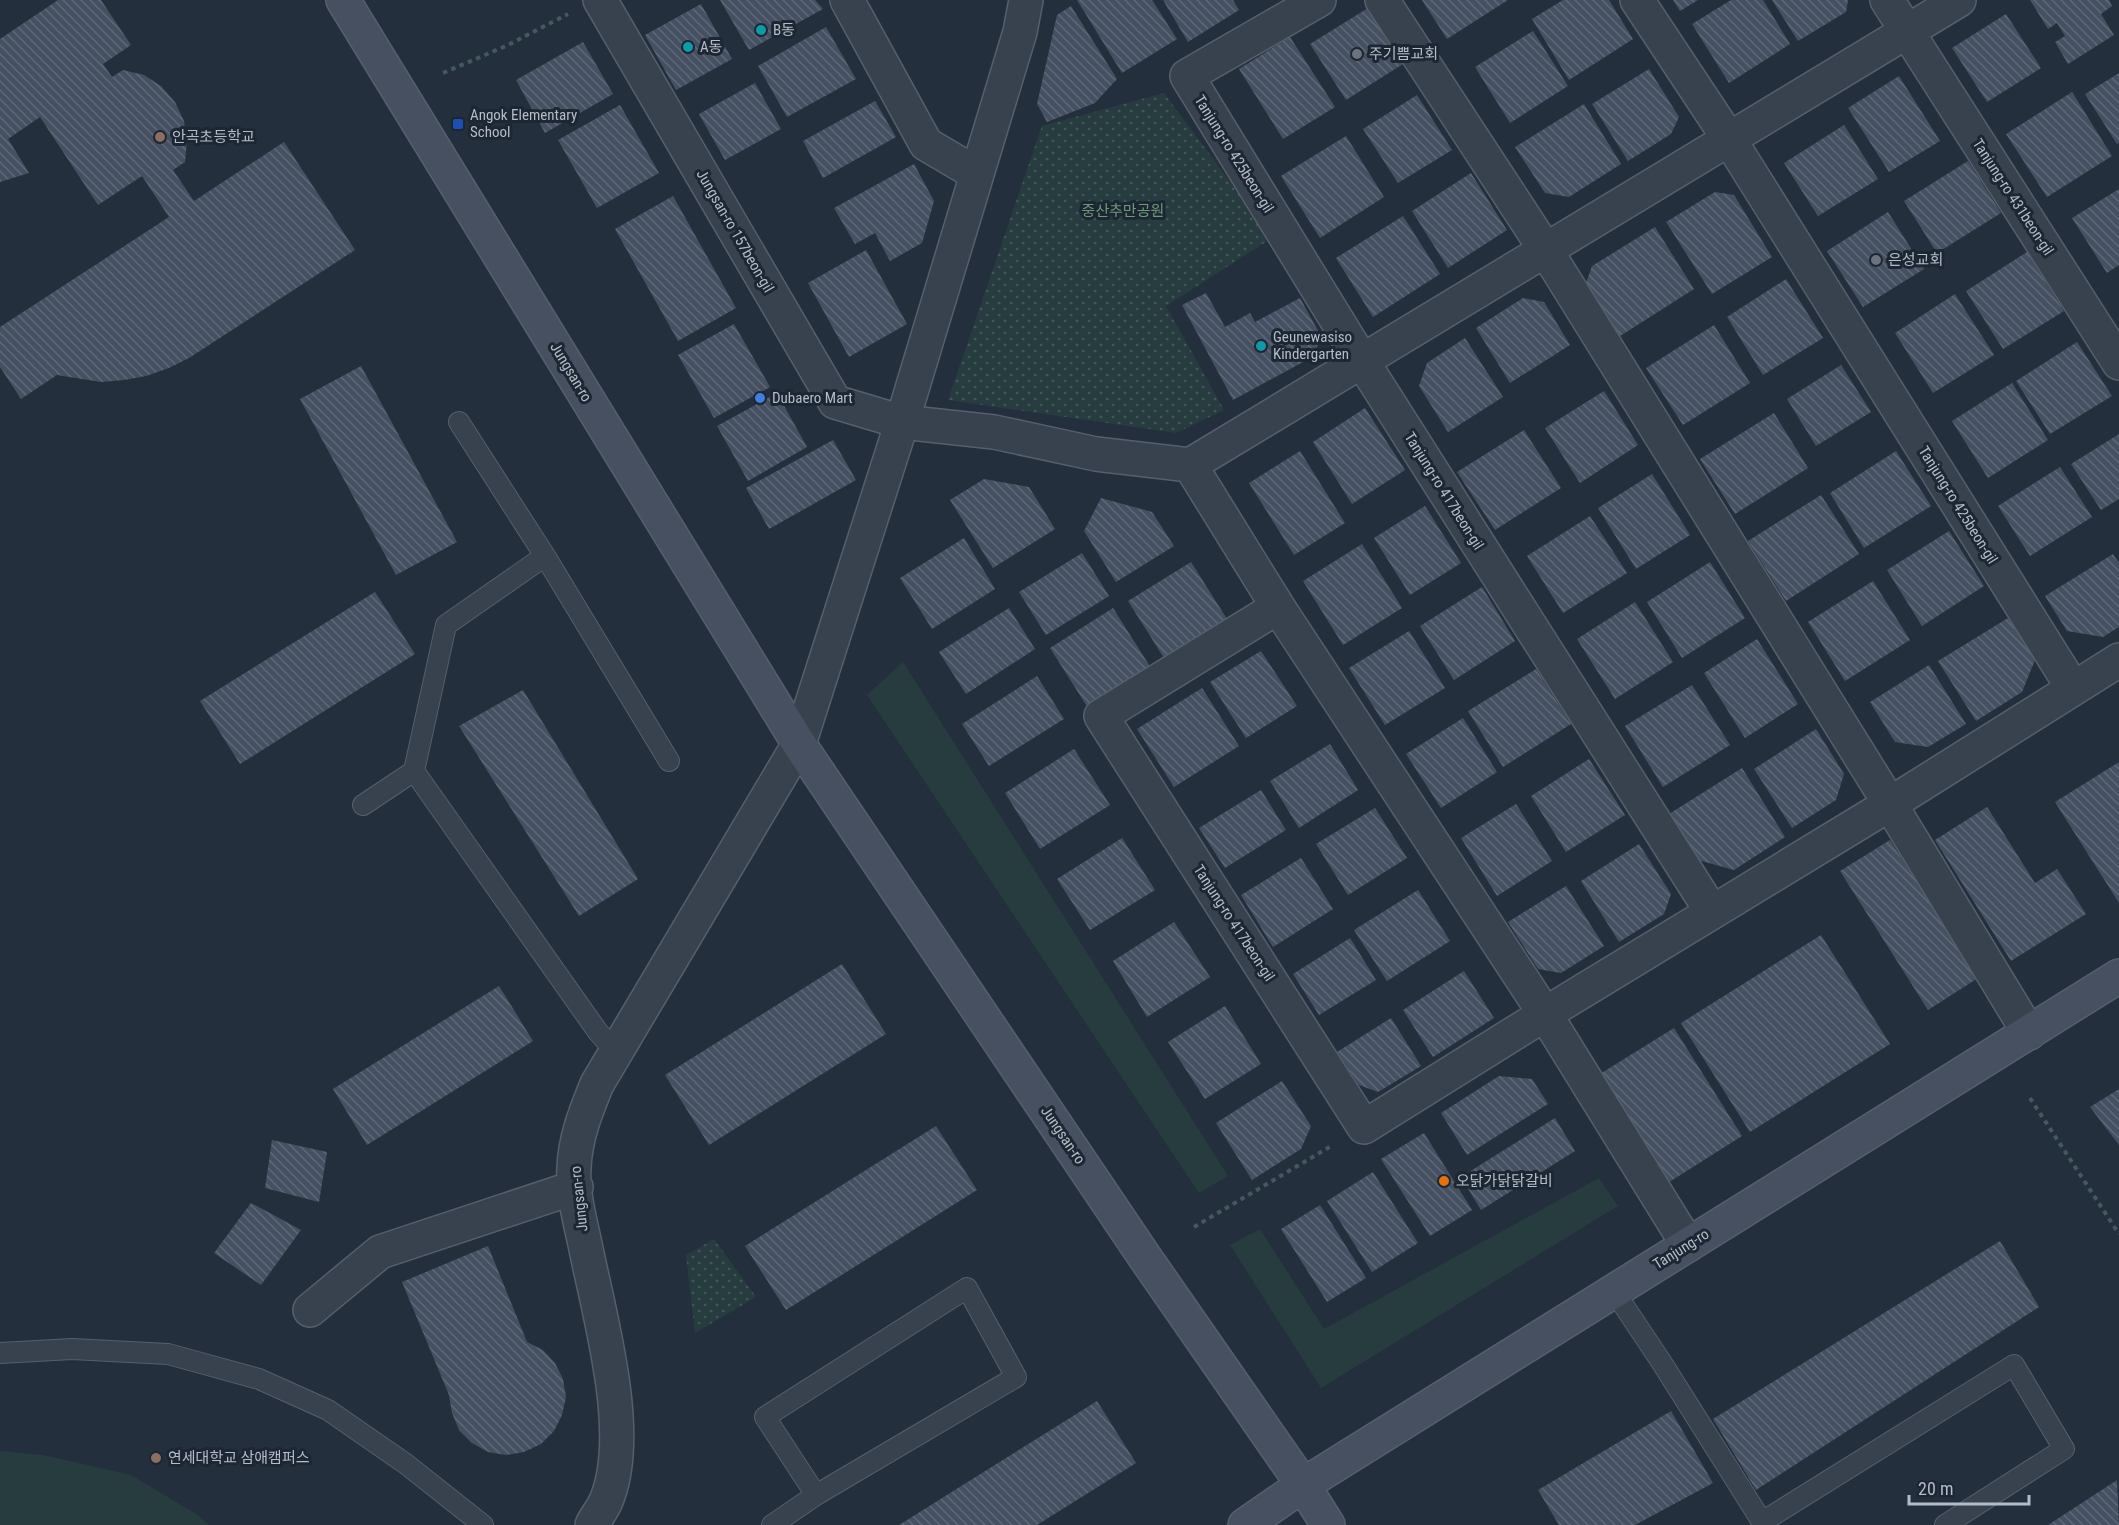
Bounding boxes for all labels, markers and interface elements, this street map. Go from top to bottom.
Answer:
place label: B동 [773,21,795,39]
marker: B동 [754,23,768,37]
place label: A동 [700,38,722,56]
marker: A동 [681,40,695,54]
place label: 주기쁨교회 [1369,45,1438,63]
marker: 주기쁨교회 [1350,47,1364,61]
street label: Tanjung-ro 425beon-gil [1191,92,1277,216]
place label: Angok Elementary School [470,106,577,141]
marker: Angok Elementary School [451,117,465,131]
place label: 안곡초등학교 [172,128,255,146]
marker: 안곡초등학교 [153,130,167,144]
street label: Tanjung-ro 431beon-gil [1969,135,2057,259]
street label: Jungsan-ro 157beon-gil [692,166,778,296]
park label: 중산추만공원 [1082,202,1164,220]
place label: 은성교회 [1888,251,1943,269]
marker: 은성교회 [1869,253,1883,267]
place label: Geunewasiso Kindergarten [1273,328,1352,363]
street label: Jungsan-ro [546,339,596,405]
marker: Geunewasiso Kindergarten [1254,339,1268,353]
place label: Dubaero Mart [772,389,853,407]
marker: Dubaero Mart [753,391,767,405]
street label: Tanjung-ro 417beon-gil [1401,429,1487,553]
street label: Tanjung-ro 425beon-gil [1915,443,2001,567]
street label: Tanjung-ro 417beon-gil [1190,861,1278,985]
street label: Jungsan-ro [1037,1103,1089,1167]
street label: Jungsan-ro [567,1165,591,1233]
place label: 오닭가닭닭갈비 [1456,1172,1553,1190]
marker: 오닭가닭닭갈비 [1437,1174,1451,1188]
street label: Tanjung-ro [1650,1225,1712,1273]
place label: 연세대학교 삼애캠퍼스 [168,1449,310,1467]
marker: 연세대학교 삼애캠퍼스 [149,1451,163,1465]
scale bar [1909,1468,2029,1506]
text: 20 m [1918,1478,1953,1499]

